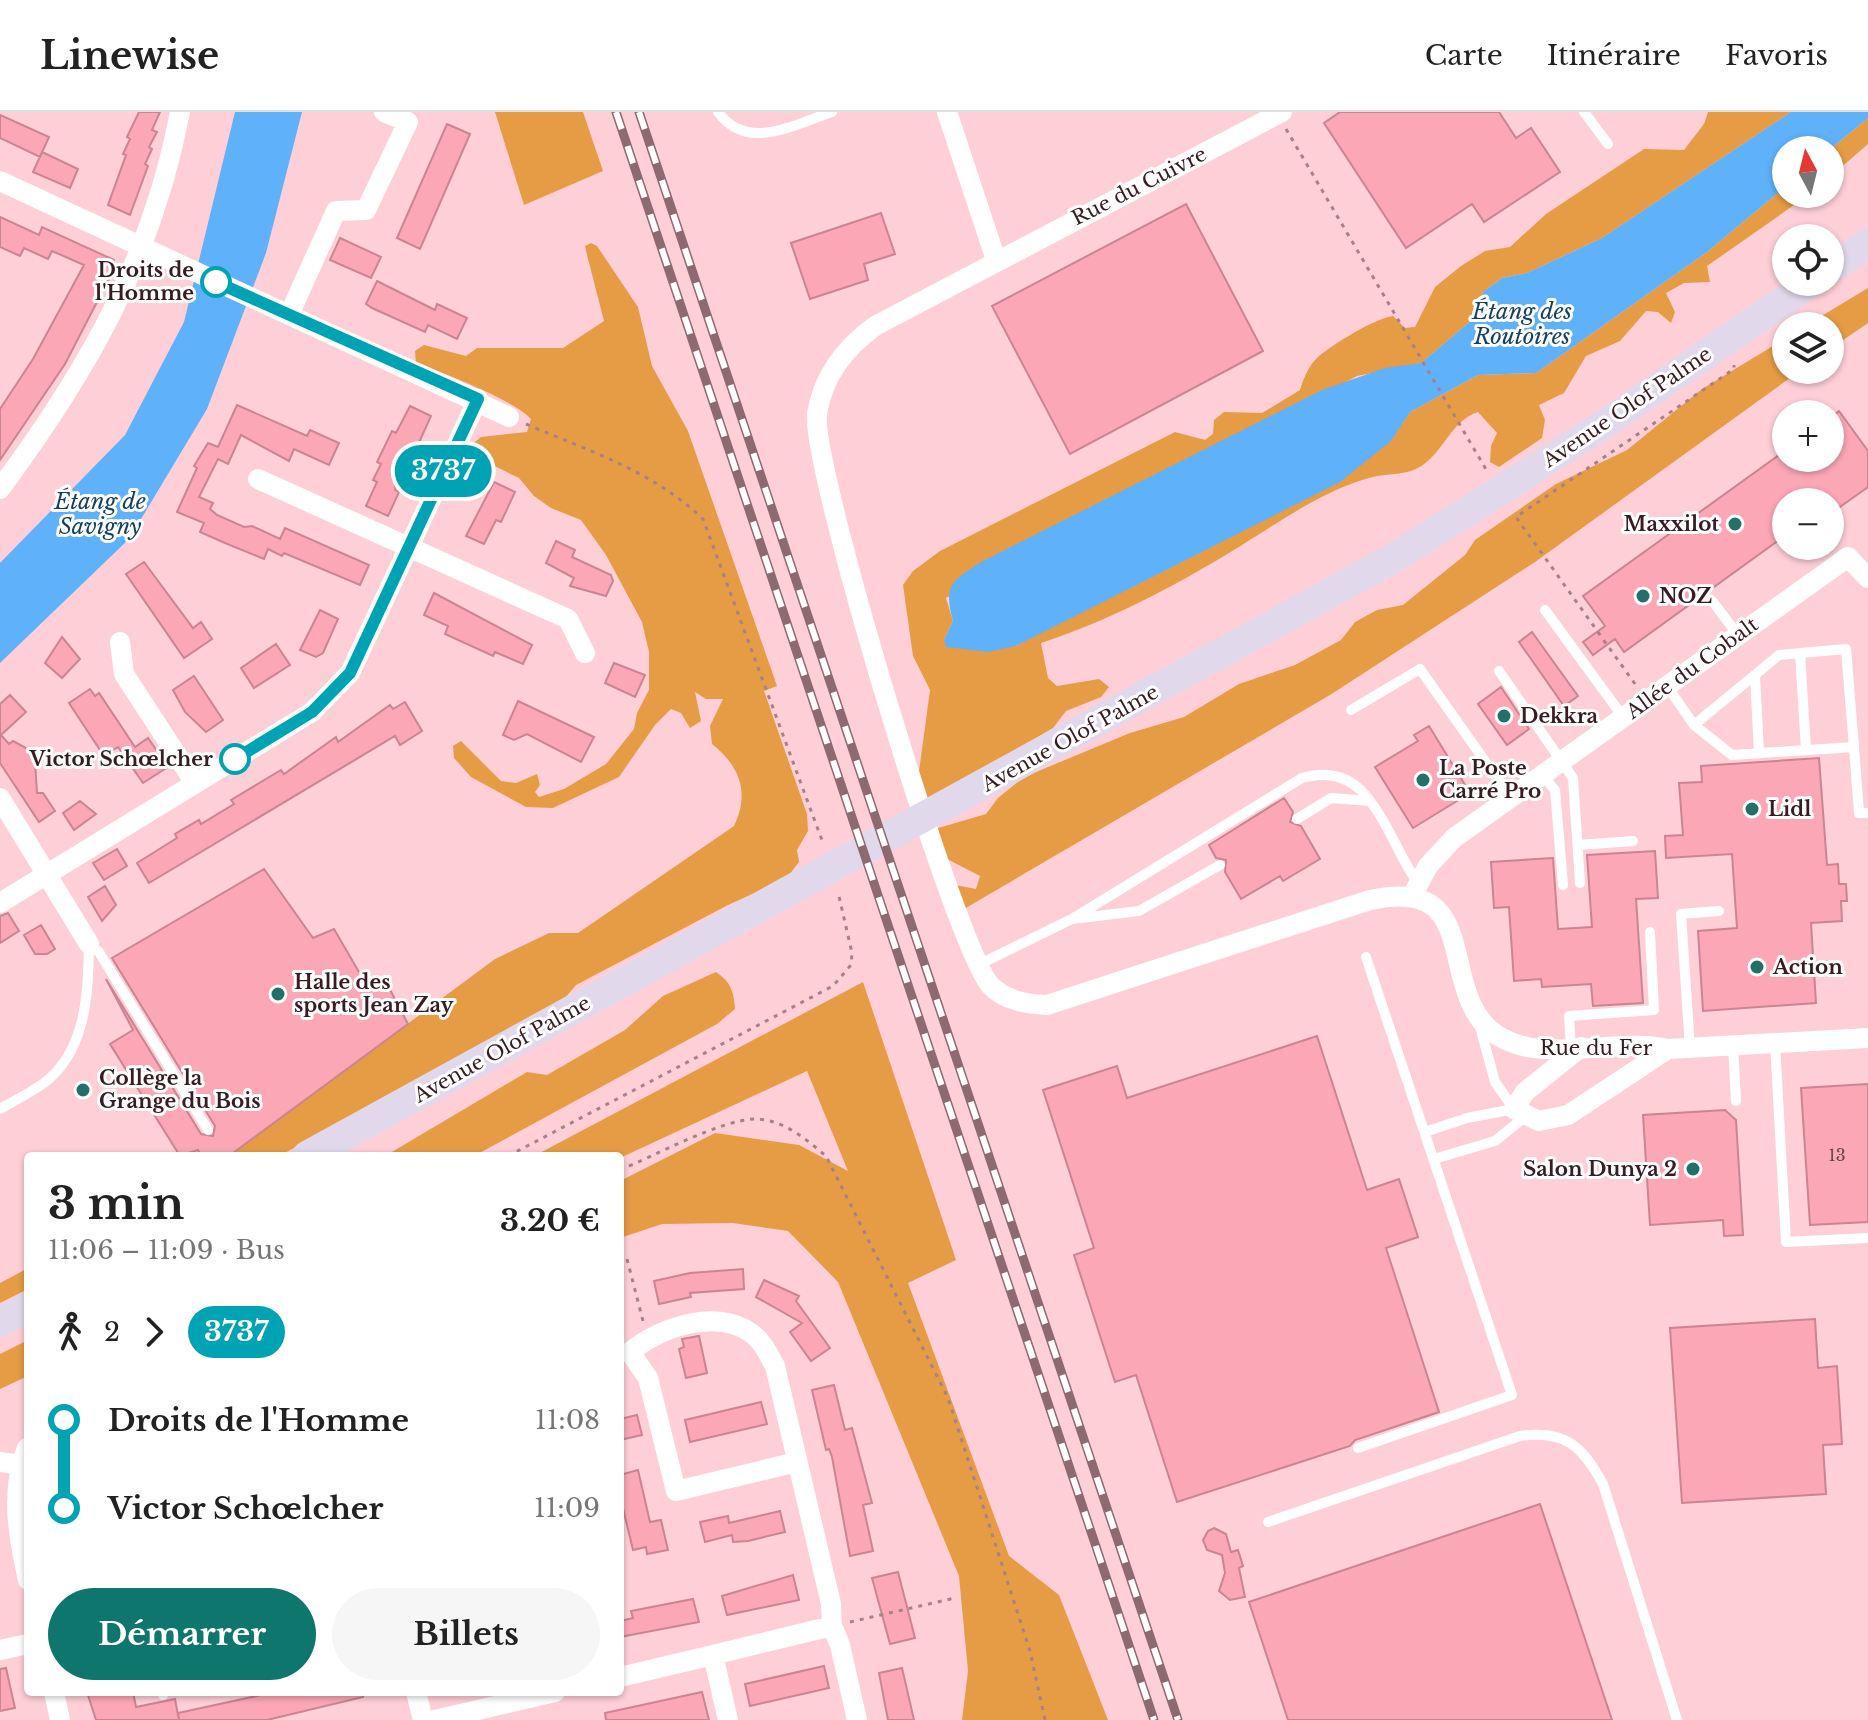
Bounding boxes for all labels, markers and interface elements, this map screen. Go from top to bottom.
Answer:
text: Linewise [40,32,219,79]
text: Carte [1425,38,1503,73]
text: Itinéraire [1547,38,1681,73]
text: Favoris [1725,38,1828,73]
north arrow [1772,136,1844,208]
map controls [1772,136,1844,560]
street label: Rue du Cuivre [1068,142,1210,230]
button: locate [1772,224,1844,296]
place label: Droits de l'Homme [95,258,194,305]
marker: Droits de l'Homme [201,267,231,297]
water label: Étang des Routoires [1471,297,1572,350]
button: layers [1772,312,1844,384]
street label: Avenue Olof Palme [1537,342,1716,473]
button: + [1772,400,1844,472]
line badge: 3737 [387,445,499,497]
text: 3737 [411,453,475,488]
water label: Étang de Savigny [53,487,146,540]
button: − [1772,488,1844,560]
place label: Maxxilot [1624,512,1719,536]
marker: Maxxilot [1726,515,1744,533]
place label: NOZ [1659,584,1712,608]
marker: NOZ [1634,587,1652,605]
street label: Allée du Cobalt [1621,612,1763,724]
street label: Avenue Olof Palme [977,679,1162,797]
place label: Dekkra [1520,704,1599,728]
marker: Dekkra [1495,707,1513,725]
marker: Victor Schœlcher [220,744,250,774]
place label: Victor Schœlcher [28,747,213,771]
place label: La Poste Carré Pro [1439,756,1541,803]
marker: La Poste Carré Pro [1414,771,1432,789]
place label: Lidl [1768,797,1811,821]
marker: Lidl [1743,800,1761,818]
place label: Action [1772,955,1843,979]
marker: Action [1748,958,1766,976]
place label: Halle des sports Jean Zay [294,970,454,1017]
marker: Halle des sports Jean Zay [269,985,287,1003]
street label: Avenue Olof Palme [409,990,594,1108]
street label: Rue du Fer [1540,1036,1653,1060]
place label: Collège la Grange du Bois [99,1066,261,1113]
marker: Collège la Grange du Bois [74,1081,92,1099]
house number: 13 [1829,1145,1846,1165]
place label: Salon Dunya 2 [1523,1157,1677,1181]
marker: Salon Dunya 2 [1684,1160,1702,1178]
text: 3 min [48,1176,184,1231]
text: 3.20 € [500,1202,600,1239]
text: 11:06 – 11:09 · Bus [48,1234,285,1266]
icon: walk [48,1310,92,1354]
icon: forward [132,1310,176,1354]
text: 3737 [204,1314,269,1349]
text: 2 [104,1316,120,1348]
text: Droits de l'Homme [108,1402,409,1439]
text: 11:08 [535,1404,600,1436]
text: Victor Schœlcher [108,1490,383,1527]
text: 11:09 [534,1492,600,1524]
button: Démarrer [48,1588,316,1680]
button: Billets [332,1588,600,1680]

